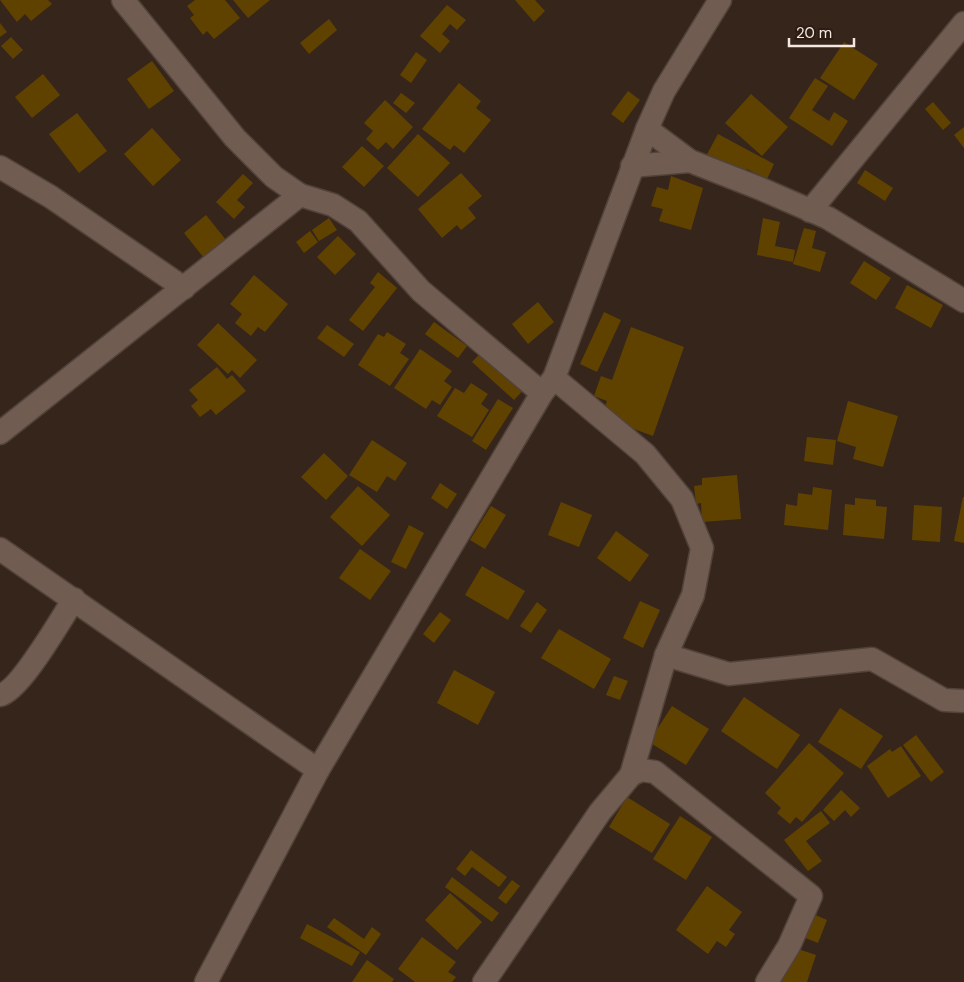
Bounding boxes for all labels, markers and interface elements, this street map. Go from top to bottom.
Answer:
scale bar [789,15,854,47]
text: 20 m [796,23,832,43]

